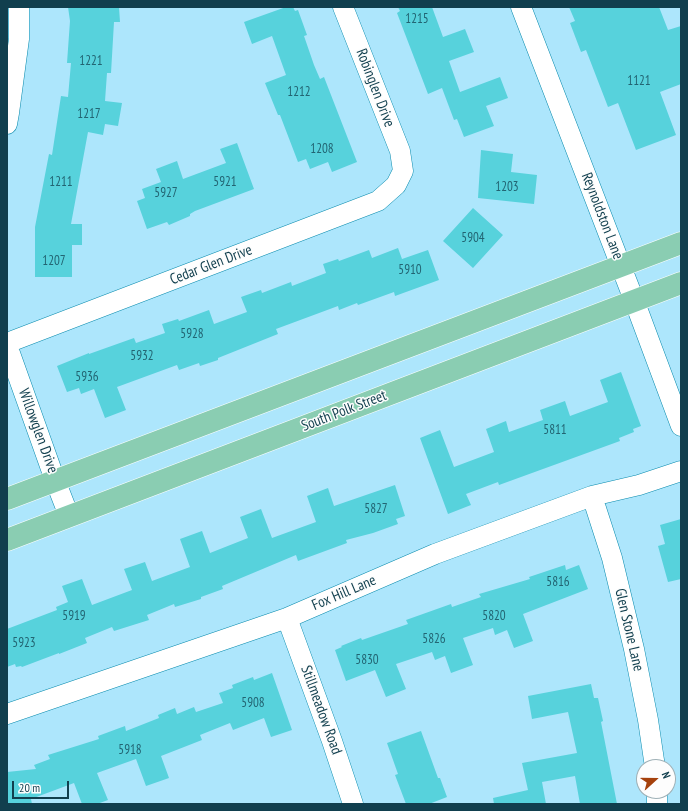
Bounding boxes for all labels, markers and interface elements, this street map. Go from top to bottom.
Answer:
house number: 1215 [405,11,429,27]
street label: Robinglen Drive [352,46,398,130]
house number: 1221 [79,53,103,69]
house number: 1121 [627,73,651,89]
house number: 1212 [287,84,311,100]
house number: 1217 [77,106,101,122]
house number: 1208 [310,141,334,157]
street label: Reynoldston Lane [577,170,627,262]
house number: 1211 [49,174,73,190]
house number: 5921 [213,174,237,190]
house number: 1203 [495,179,519,195]
house number: 5927 [154,185,178,201]
house number: 5904 [461,230,485,246]
street label: Cedar Glen Drive [167,241,255,289]
house number: 1207 [42,253,66,269]
house number: 5910 [398,262,422,278]
house number: 5928 [180,326,204,342]
house number: 5932 [130,348,154,364]
house number: 5936 [75,369,99,385]
street label: Willowglen Drive [14,386,62,476]
street label: South Polk Street [299,387,389,435]
house number: 5811 [543,422,567,438]
house number: 5827 [364,501,388,517]
street label: Fox Hill Lane [309,571,379,615]
house number: 5816 [546,574,570,590]
street label: Glen Stone Lane [611,587,647,673]
house number: 5919 [62,608,86,624]
house number: 5820 [482,608,506,624]
house number: 5826 [422,631,446,647]
house number: 5923 [12,635,36,651]
house number: 5830 [355,652,379,668]
street label: Stillmeadow Road [297,663,345,757]
house number: 5908 [241,695,265,711]
house number: 5918 [118,742,142,758]
north arrow [636,759,676,799]
text: N [659,770,674,780]
scale bar [14,773,71,799]
text: 20 m [19,780,40,795]

